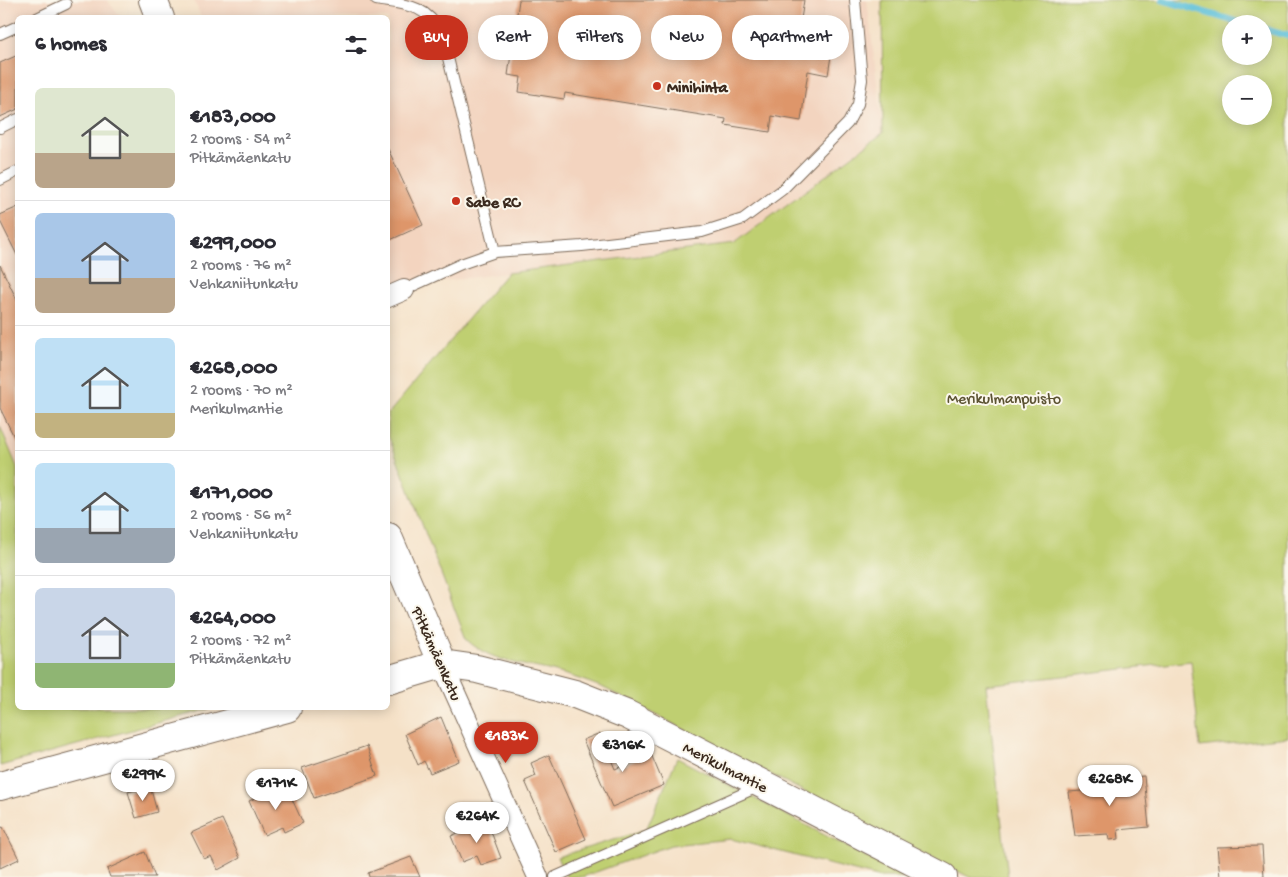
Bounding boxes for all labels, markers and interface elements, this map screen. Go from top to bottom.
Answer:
chip: Buy [405,15,468,60]
chip: Rent [478,15,548,60]
chip: Filters [558,15,641,60]
chip: New [651,15,722,60]
chip: Apartment [732,15,849,60]
map controls [1222,15,1272,125]
button: + [1222,15,1272,65]
icon: filters [342,31,370,59]
text: 6 homes [35,33,106,58]
button: − [1222,75,1272,125]
marker: Minihinta [651,80,663,92]
place label: Minihinta [667,80,729,99]
text: €183,000 [190,106,276,131]
icon: home [75,108,135,168]
text: 2 rooms · 54 m² [190,131,291,150]
text: Pitkämäenkatu [190,150,291,169]
marker: Sabe RC [450,195,462,207]
place label: Sabe RC [466,195,521,214]
text: €299,000 [190,232,276,257]
icon: home [75,233,135,293]
text: 2 rooms · 76 m² [190,257,292,276]
text: Vehkaniitunkatu [190,276,298,295]
text: €268,000 [190,357,277,382]
icon: home [75,358,135,418]
text: 2 rooms · 70 m² [190,382,293,401]
park label: Merikulmanpuisto [947,391,1061,410]
text: Merikulmantie [190,401,283,420]
text: €171,000 [190,482,273,507]
icon: home [75,483,135,543]
text: 2 rooms · 56 m² [190,507,292,526]
text: Vehkaniitunkatu [190,526,298,545]
street label: Pitkämäenkatu [405,604,464,705]
text: €264,000 [190,607,276,632]
icon: home [75,608,135,668]
text: 2 rooms · 72 m² [190,632,291,651]
text: Pitkämäenkatu [190,651,291,670]
pin: €183K [471,722,541,764]
text: €183K [485,728,527,747]
pin: €316K [588,730,658,773]
text: €316K [602,737,644,756]
street label: Merikulmantie [679,740,771,799]
pin: €299K [108,760,178,802]
pin: €268K [1075,764,1145,807]
text: €299K [122,766,164,785]
pin: €171K [241,768,311,811]
text: €268K [1088,771,1132,790]
text: €171K [256,775,296,794]
pin: €264K [442,802,512,844]
text: €264K [456,808,498,827]

